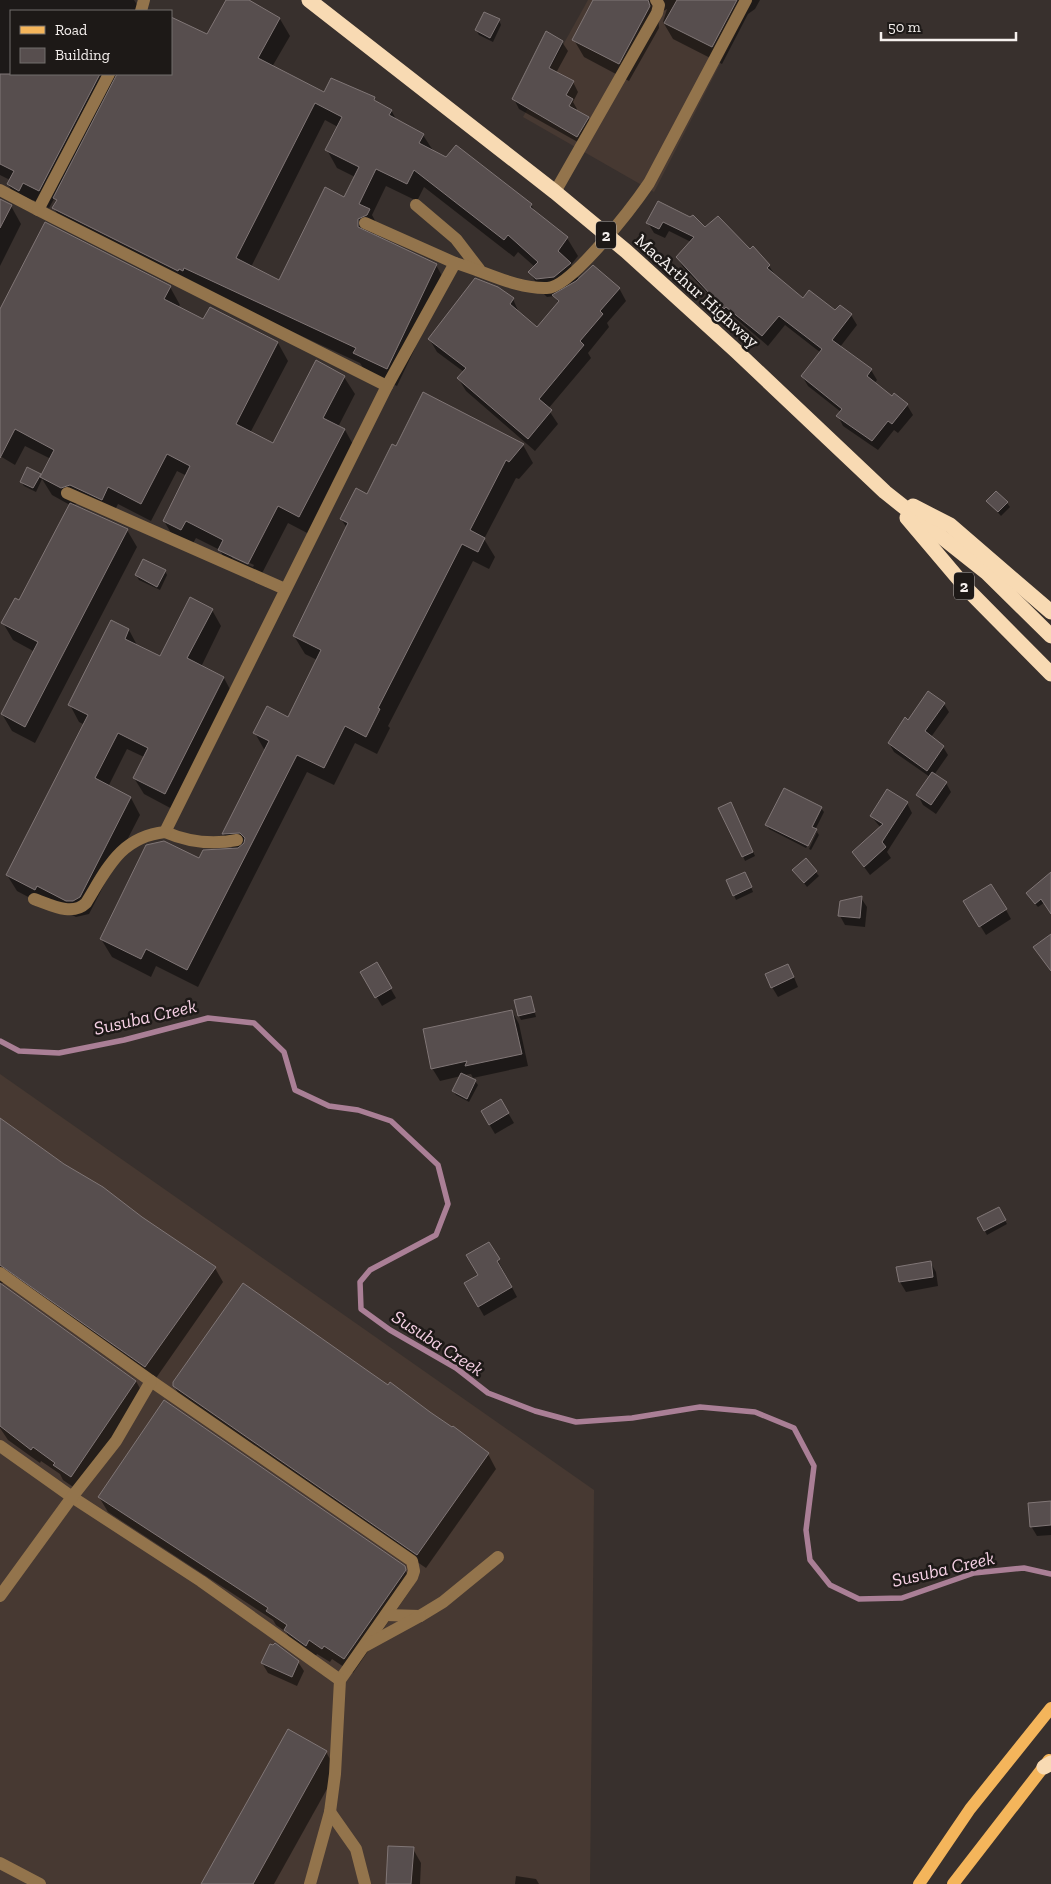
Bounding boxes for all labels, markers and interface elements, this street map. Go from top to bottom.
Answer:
legend [10,10,172,75]
scale bar [881,10,1016,42]
text: 50 m [888,18,921,36]
text: Road [55,21,88,39]
text: Building [55,46,110,64]
road number: 2 [596,222,616,248]
street label: MacArthur Highway [630,229,764,353]
road number: 2 [954,572,974,600]
water label: Susuba Creek [91,994,199,1040]
water label: Susuba Creek [388,1305,488,1381]
water label: Susuba Creek [889,1546,997,1592]

